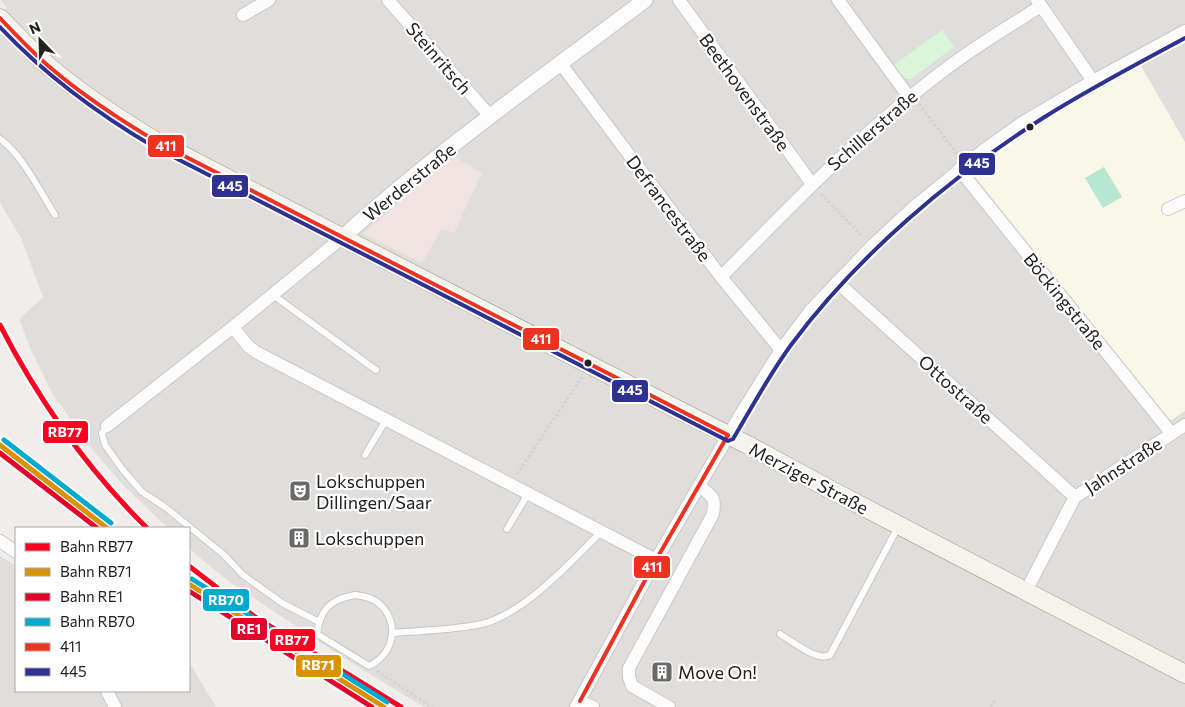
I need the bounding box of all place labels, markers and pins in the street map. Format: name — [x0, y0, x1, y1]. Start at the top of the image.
unlabelled marker — [1025, 122, 1035, 132]
unlabelled marker — [583, 358, 593, 368]
place label: Lokschuppen Dillingen/Saar — [316, 470, 432, 513]
theatre icon: Lokschuppen Dillingen/Saar — [288, 479, 312, 503]
building icon: Lokschuppen — [287, 526, 311, 550]
place label: Lokschuppen — [315, 527, 424, 549]
building icon: Move On! — [650, 660, 674, 684]
place label: Move On! — [678, 661, 757, 683]

